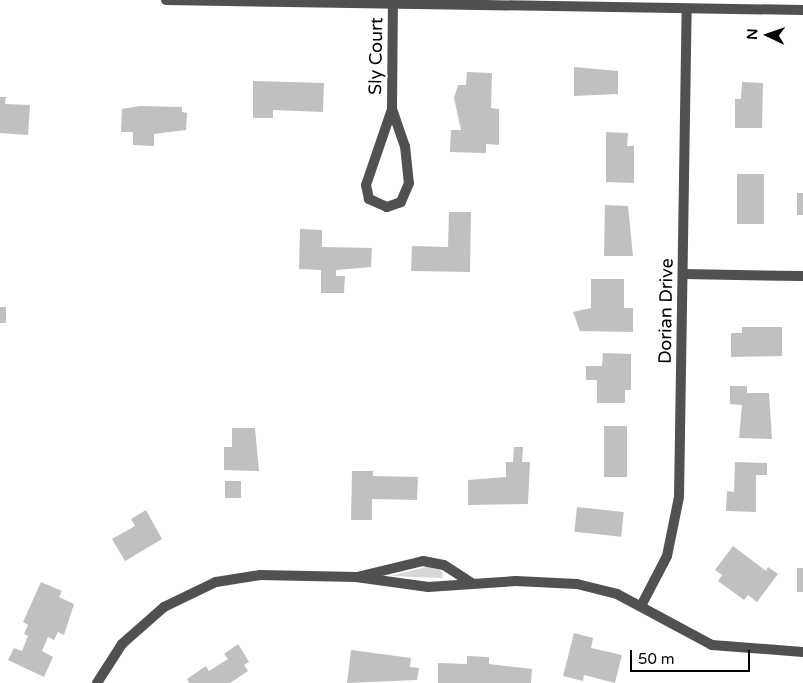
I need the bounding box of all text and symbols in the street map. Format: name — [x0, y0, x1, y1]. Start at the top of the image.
north arrow — [743, 10, 793, 60]
street label: Sly Court — [365, 17, 387, 95]
text: N — [744, 28, 761, 40]
street label: Dorian Drive — [654, 258, 678, 364]
scale bar — [633, 640, 753, 672]
text: 50 m — [638, 650, 675, 668]

